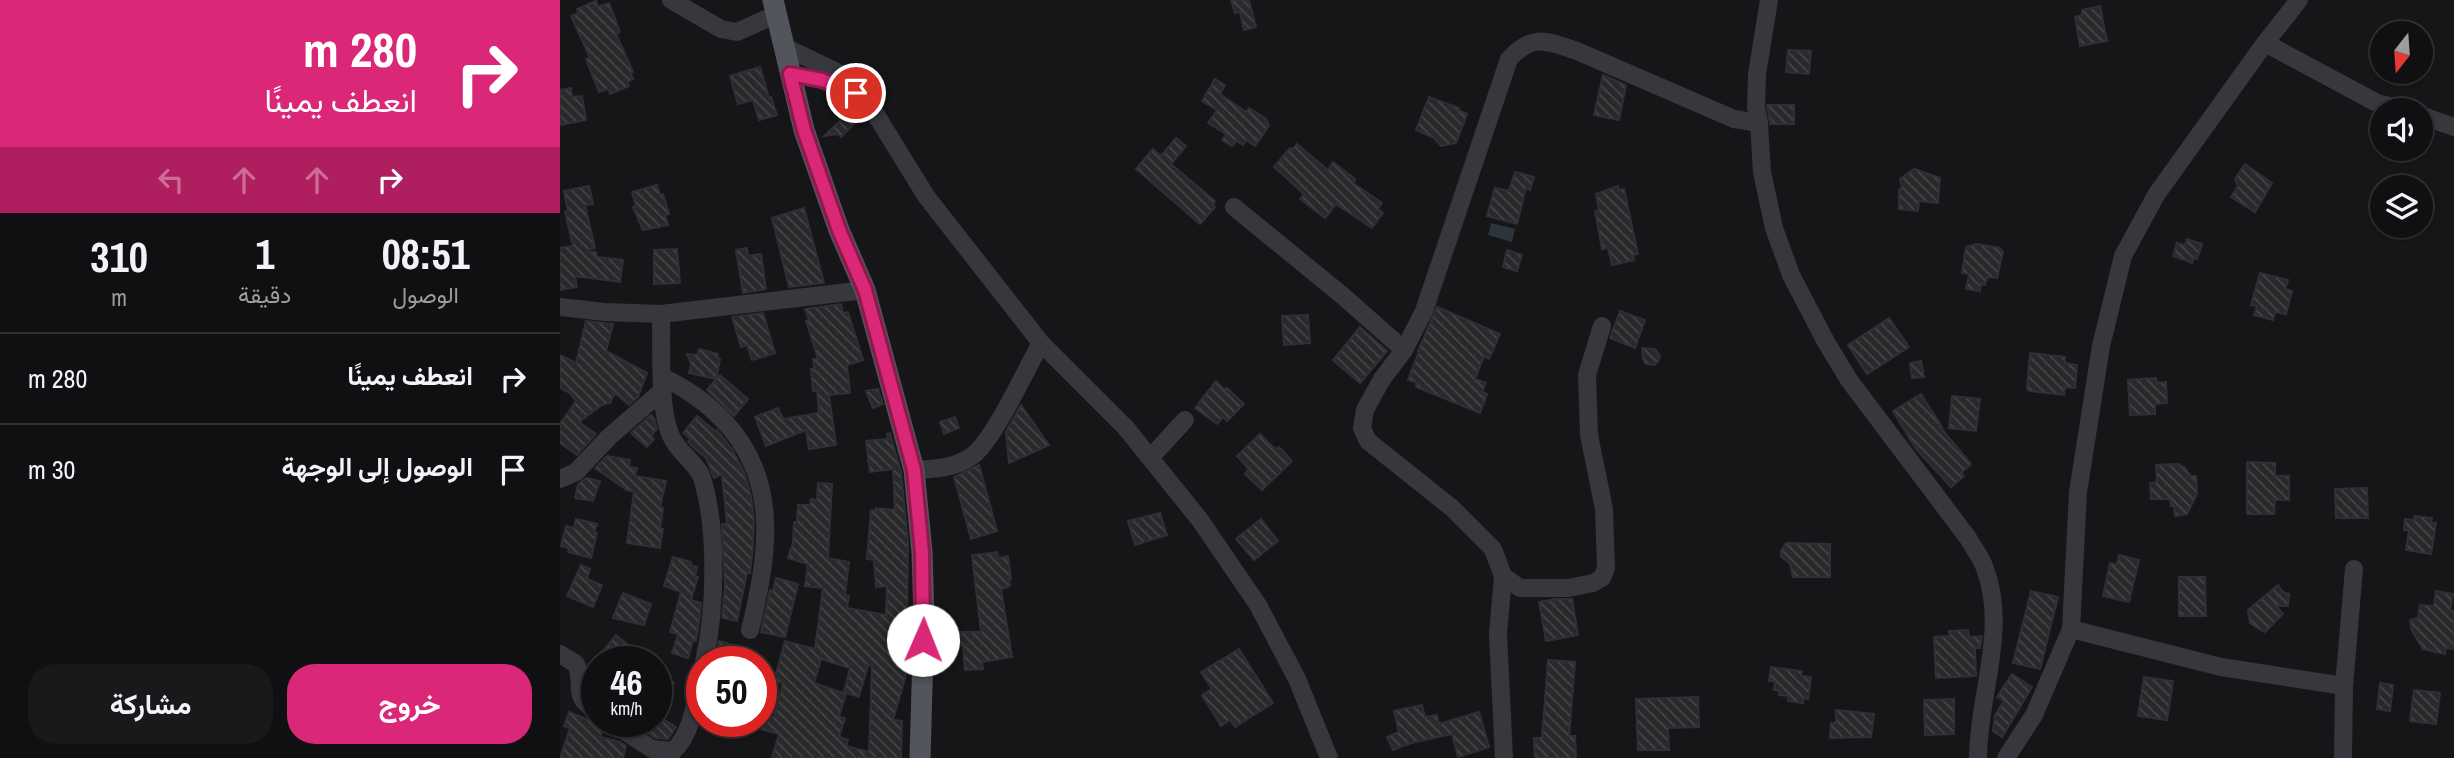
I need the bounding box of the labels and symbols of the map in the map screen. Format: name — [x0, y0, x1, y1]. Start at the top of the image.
north arrow — [2370, 21, 2432, 84]
pin — [826, 63, 886, 123]
position arrow — [886, 603, 960, 677]
speed limit sign: 50 — [686, 646, 777, 737]

